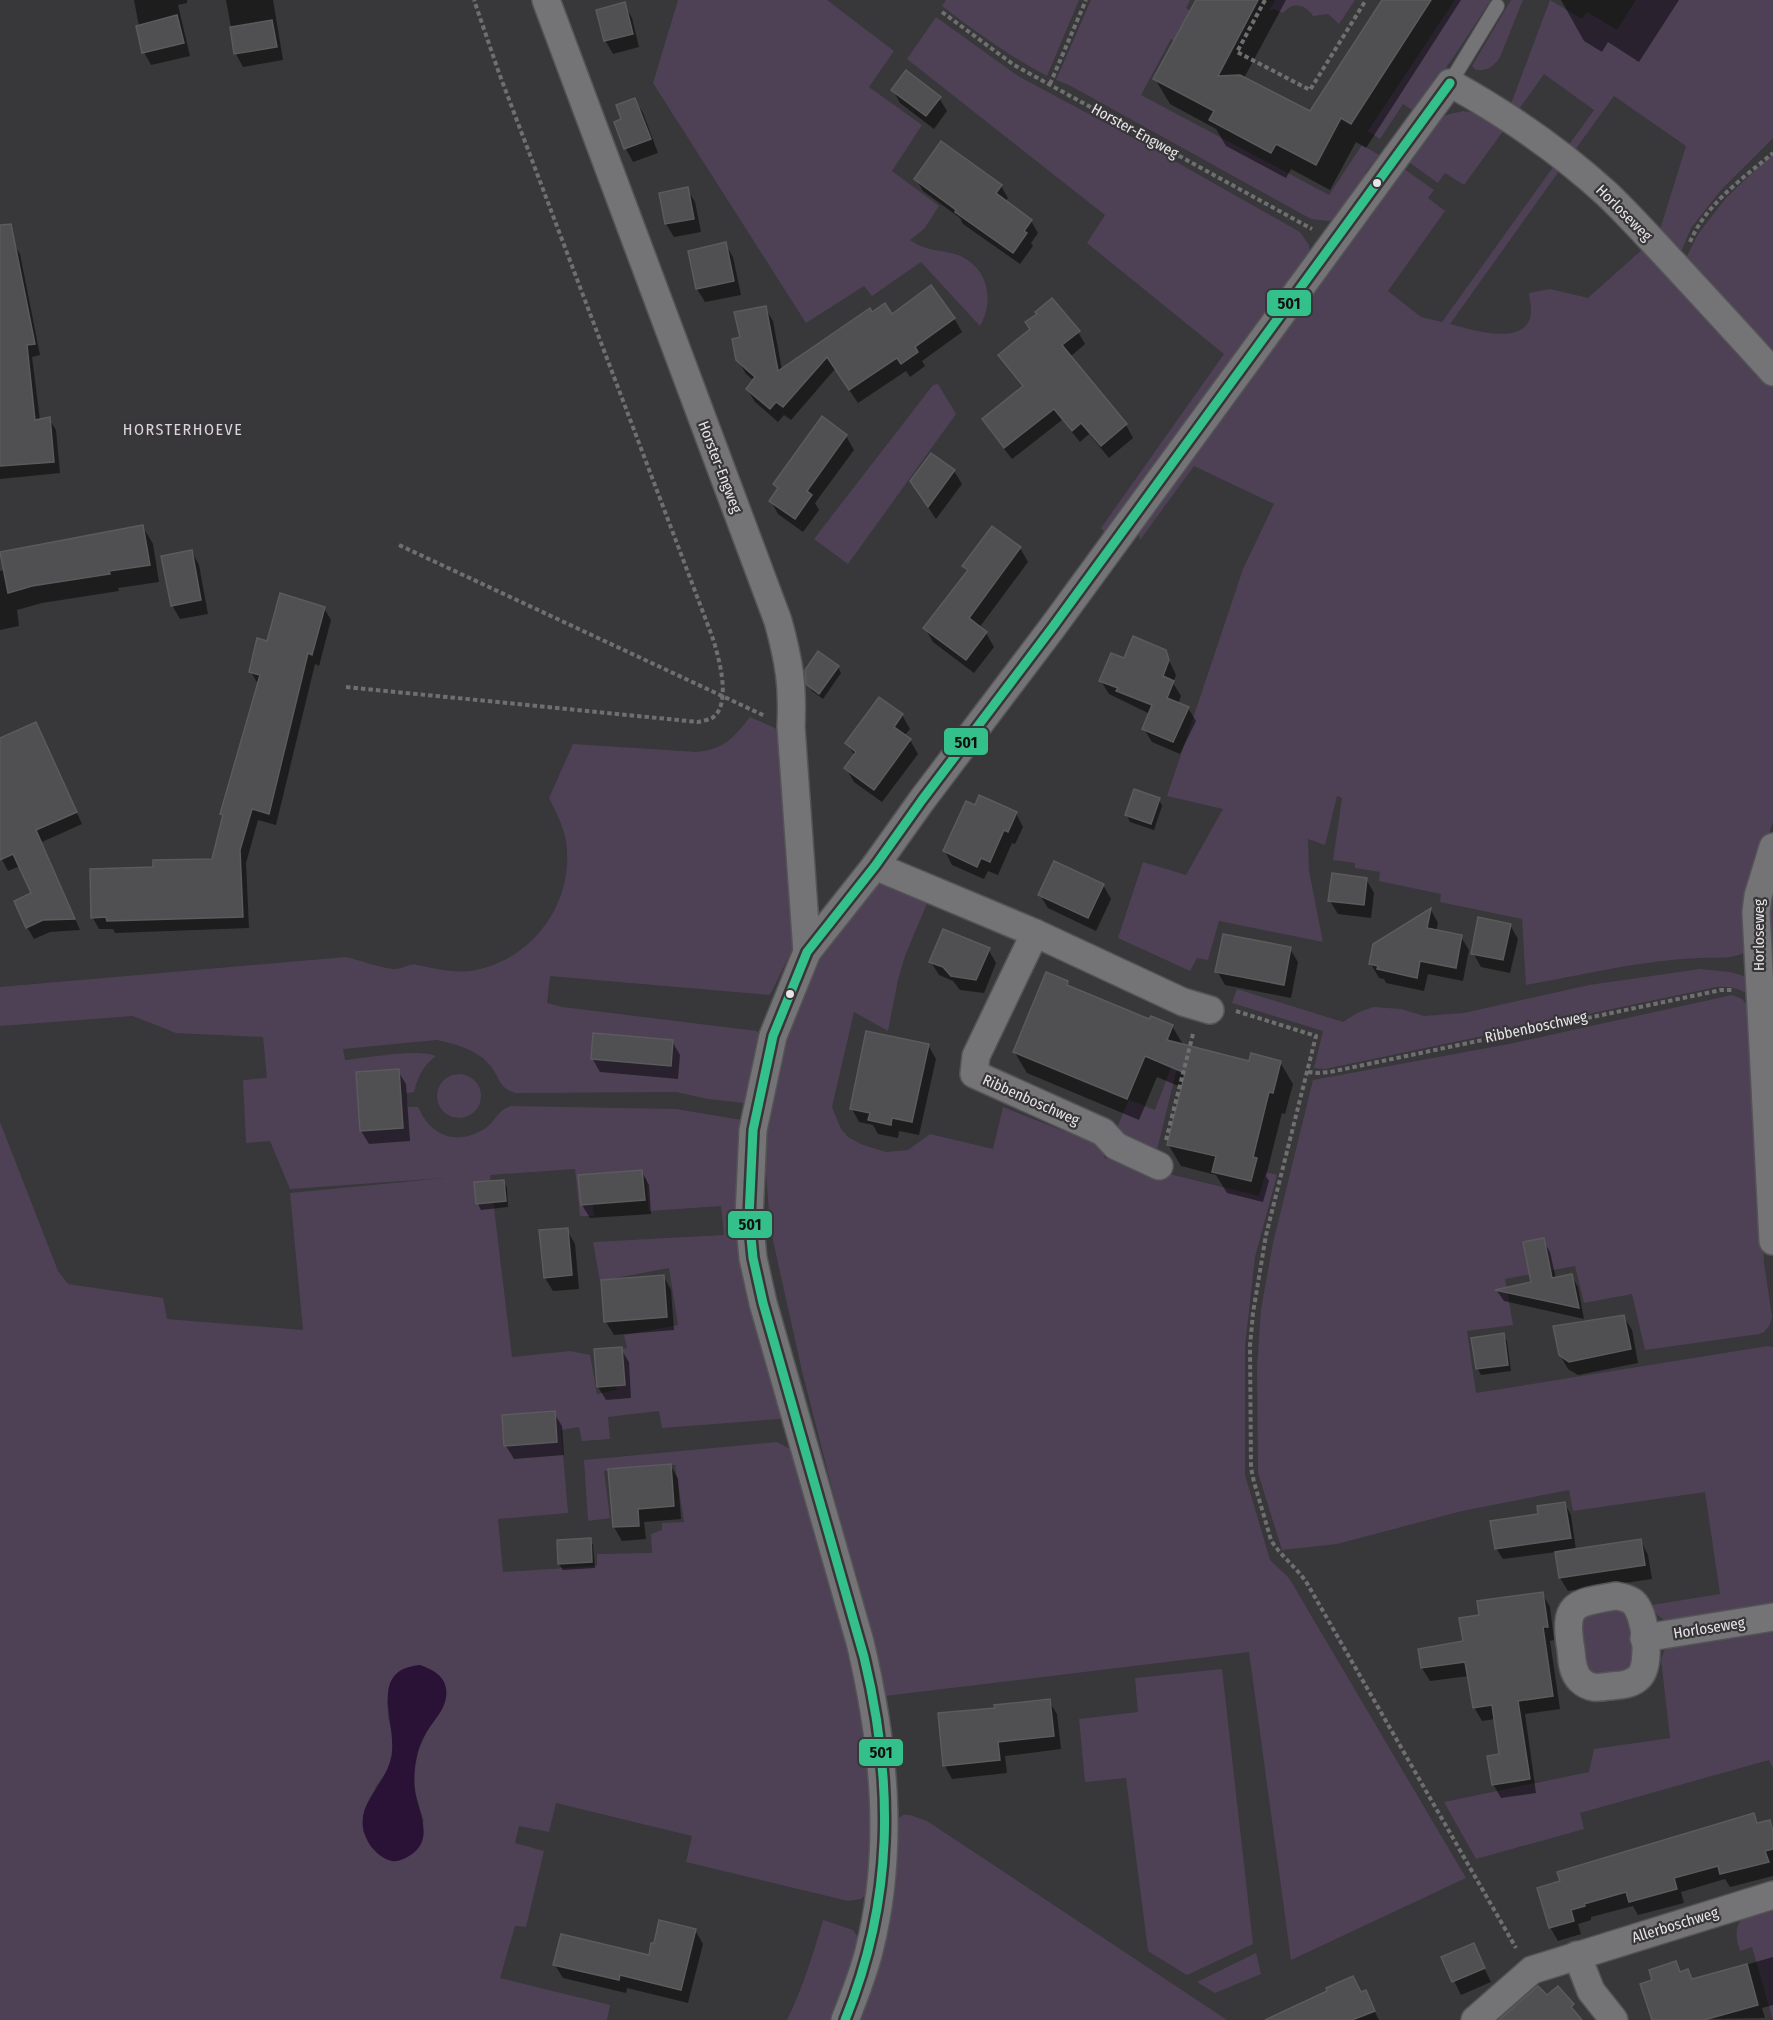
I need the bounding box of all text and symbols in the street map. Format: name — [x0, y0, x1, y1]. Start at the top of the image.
street label: Horster-Engweg — [1088, 100, 1182, 162]
unlabelled marker — [1371, 177, 1383, 189]
street label: Horloseweg — [1592, 181, 1656, 245]
line badge: 501 — [1266, 289, 1312, 317]
text: 501 — [1277, 294, 1301, 313]
street label: Horster-Engweg — [694, 419, 746, 515]
district label: HORSTERHOEVE — [123, 420, 243, 439]
line badge: 501 — [943, 727, 989, 756]
text: 501 — [954, 733, 978, 752]
street label: Horloseweg — [1750, 899, 1768, 971]
unlabelled marker — [784, 988, 796, 1000]
street label: Ribbenboschweg — [1483, 1007, 1589, 1047]
street label: Ribbenboschweg — [980, 1071, 1082, 1129]
line badge: 501 — [727, 1210, 773, 1239]
text: 501 — [738, 1215, 762, 1234]
street label: Horloseweg — [1672, 1613, 1746, 1643]
line badge: 501 — [858, 1738, 904, 1767]
text: 501 — [869, 1743, 893, 1762]
street label: Allerboschweg — [1630, 1903, 1720, 1947]

